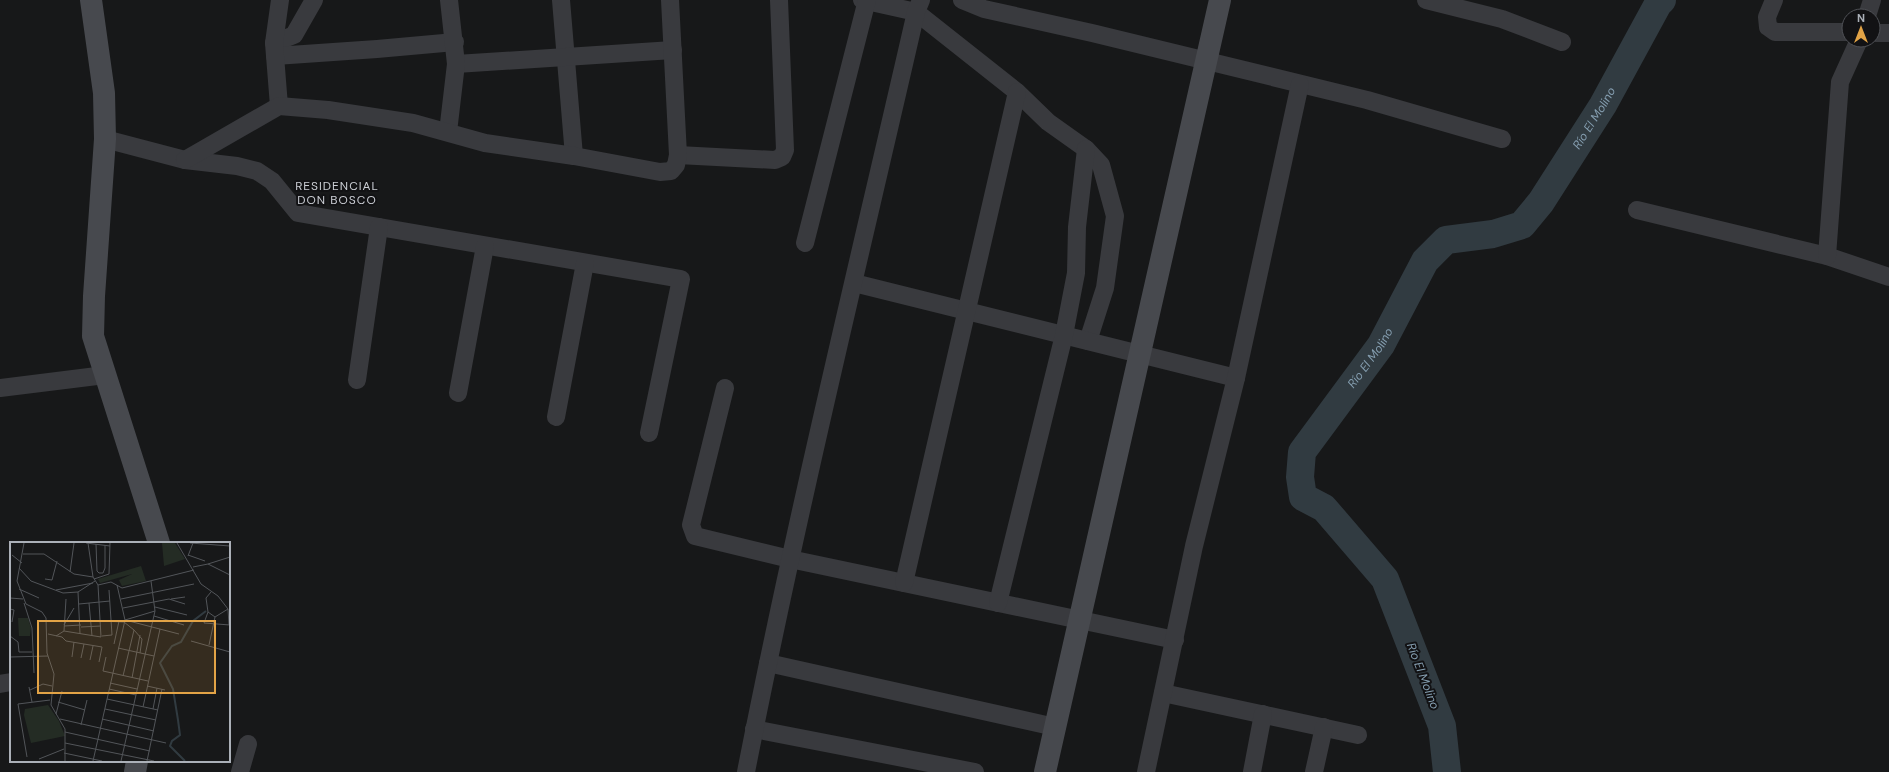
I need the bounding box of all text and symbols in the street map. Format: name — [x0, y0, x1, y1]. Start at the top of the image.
north arrow — [1841, 8, 1881, 48]
text: N — [1857, 11, 1865, 25]
water label: Río El Molino — [1569, 84, 1619, 152]
district label: RESIDENCIAL DON BOSCO — [295, 178, 379, 208]
water label: Río El Molino — [1344, 325, 1397, 391]
inset map — [10, 542, 230, 762]
water label: Río El Molino — [1403, 641, 1443, 711]

